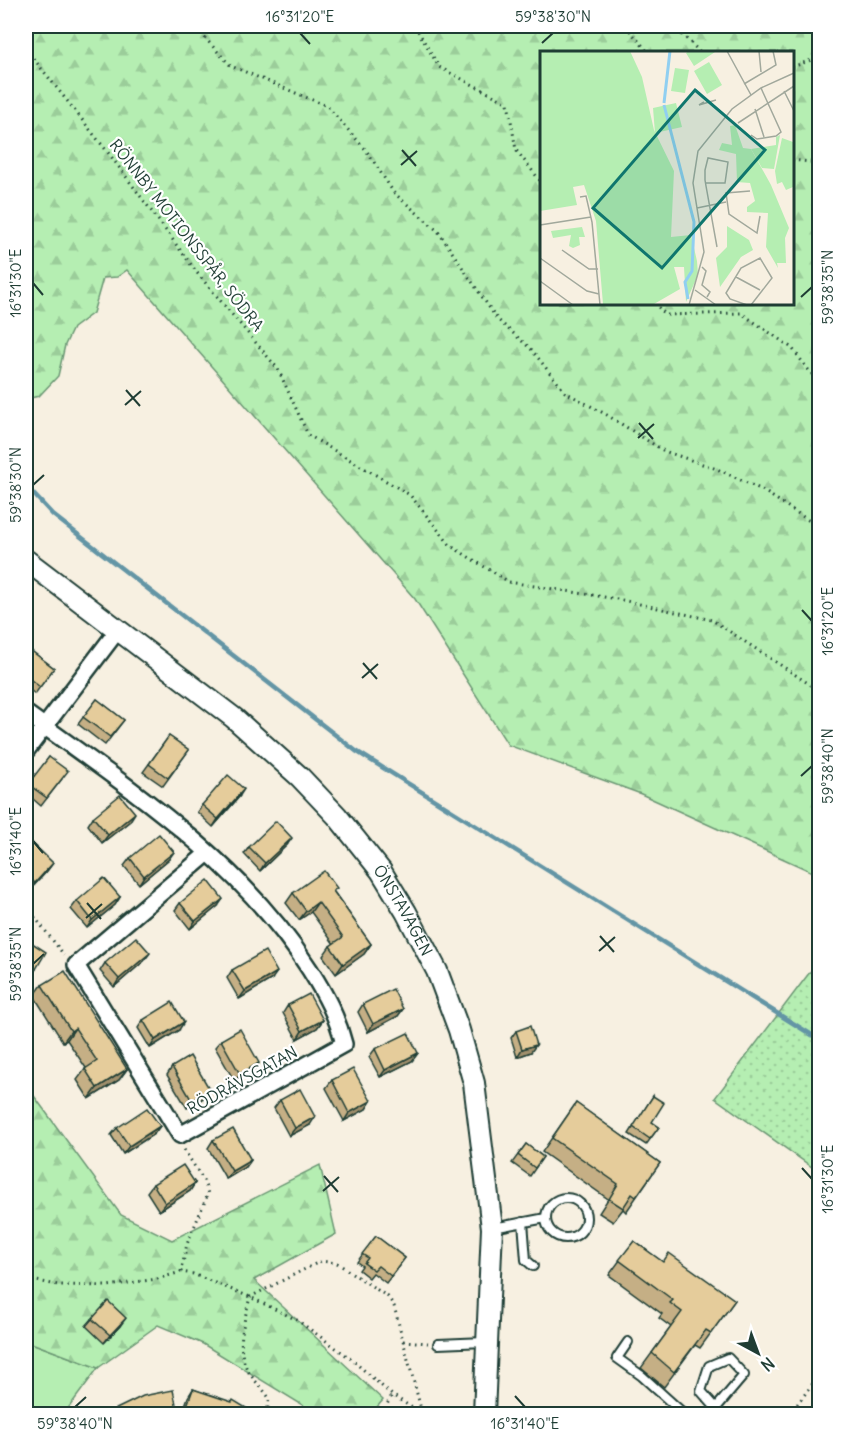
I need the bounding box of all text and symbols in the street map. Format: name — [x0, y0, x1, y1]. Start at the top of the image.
text: 16°31'20"E — [266, 7, 335, 26]
text: 59°38'30"N — [515, 7, 591, 26]
inset map — [540, 51, 794, 304]
street label: RÖNNBY MOTIONSSPÅR, SÖDRA — [106, 135, 268, 335]
text: 16°31'30"E — [6, 248, 25, 318]
text: 59°38'35"N — [818, 250, 837, 324]
text: 59°38'30"N — [6, 447, 25, 523]
text: 16°31'20"E — [818, 586, 837, 655]
text: 59°38'40"N — [818, 728, 837, 804]
text: 16°31'40"E — [6, 806, 25, 875]
street label: ÖNSTAVÄGEN — [369, 861, 437, 959]
text: 59°38'35"N — [6, 927, 25, 1001]
street label: RÖDRÄVSGATAN — [183, 1041, 301, 1119]
text: 16°31'30"E — [818, 1144, 837, 1214]
north arrow — [728, 1323, 788, 1383]
text: N — [757, 1353, 779, 1375]
text: 59°38'40"N — [37, 1414, 113, 1433]
text: 16°31'40"E — [491, 1414, 560, 1433]

